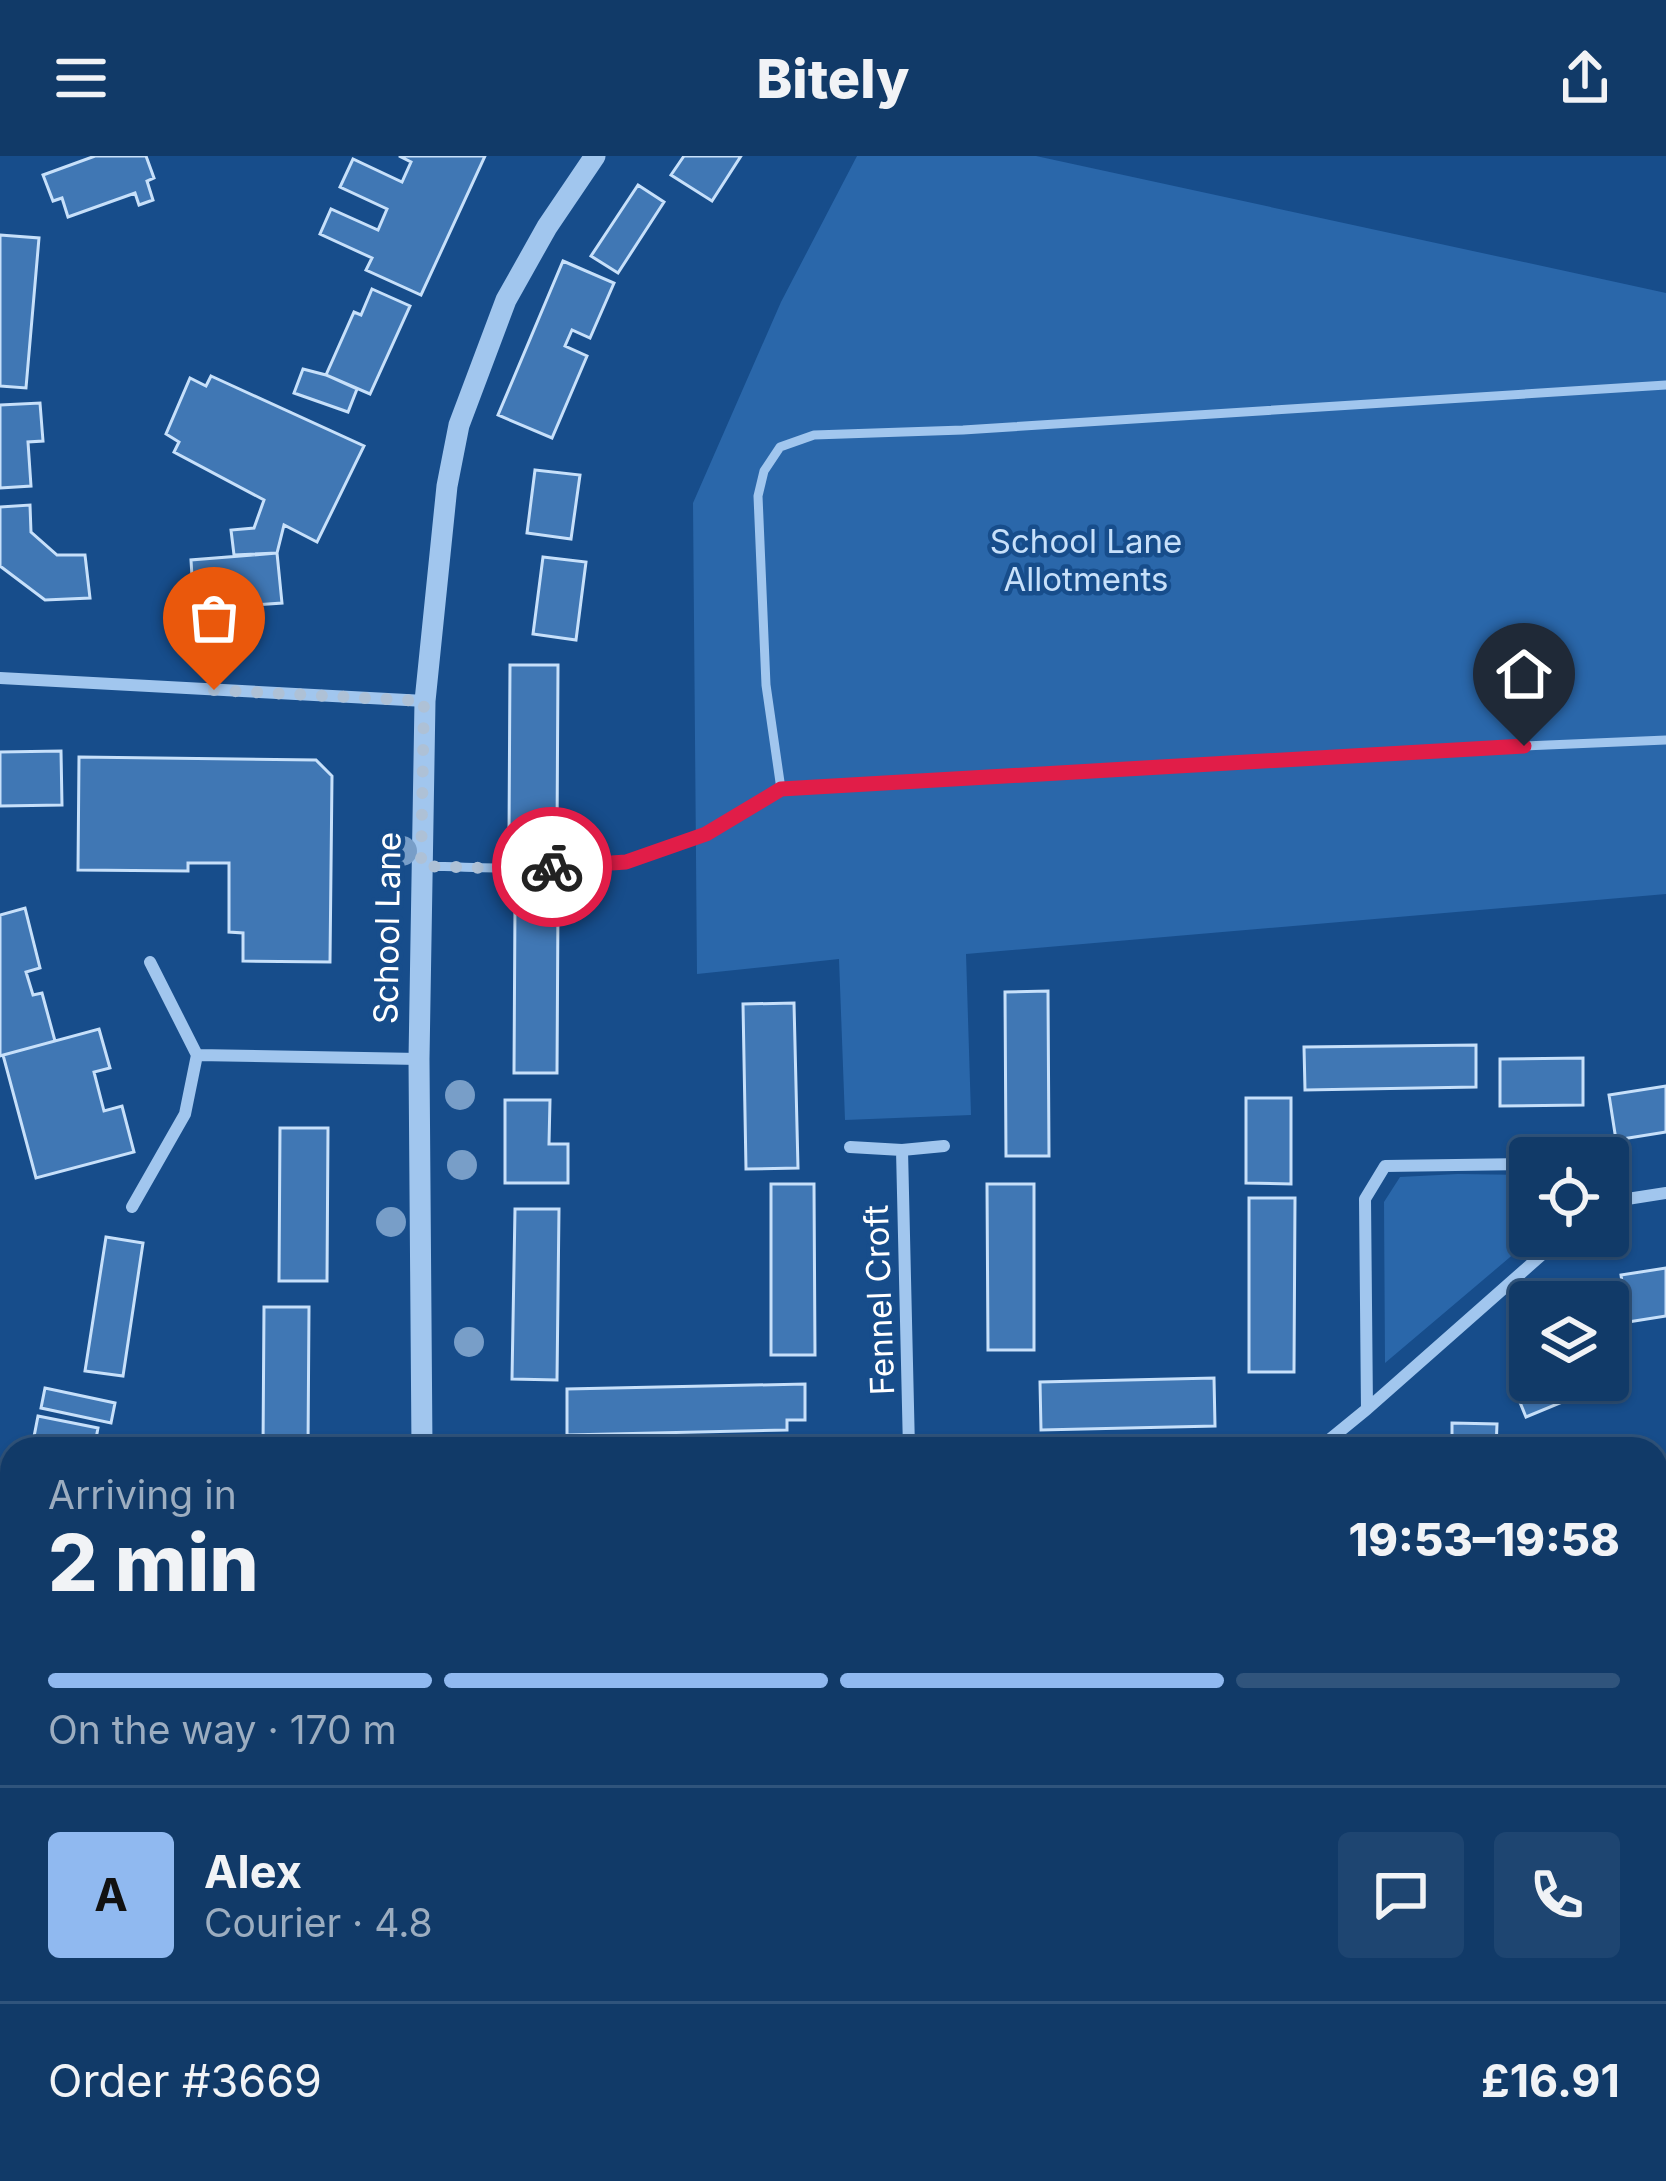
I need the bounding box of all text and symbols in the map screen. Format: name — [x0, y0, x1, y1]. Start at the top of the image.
icon: menu — [48, 45, 114, 111]
icon: share — [1552, 45, 1618, 111]
text: Bitely — [756, 46, 910, 111]
park label: School Lane Allotments — [990, 521, 1182, 599]
pin — [163, 567, 265, 690]
icon: bag — [181, 585, 247, 651]
pin — [1473, 623, 1575, 746]
icon: home — [1491, 641, 1557, 707]
courier — [492, 807, 612, 927]
street label: School Lane — [365, 832, 409, 1024]
icon: bike — [519, 834, 585, 900]
map controls — [1509, 1137, 1629, 1401]
button: locate — [1509, 1137, 1629, 1257]
street label: Fennel Croft — [856, 1204, 902, 1396]
button: layers — [1509, 1281, 1629, 1401]
text: Arriving in — [48, 1471, 237, 1518]
text: 19:53–19:58 — [1348, 1512, 1620, 1567]
text: 2 min — [48, 1515, 259, 1610]
text: On the way · 170 m — [48, 1706, 397, 1753]
button: chat — [1338, 1832, 1464, 1958]
button: phone — [1494, 1832, 1620, 1958]
text: Alex — [204, 1844, 302, 1899]
text: A — [94, 1867, 128, 1922]
text: Courier · 4.8 — [204, 1899, 433, 1946]
text: Order #3669 — [48, 2053, 322, 2108]
text: £16.91 — [1481, 2053, 1620, 2108]

